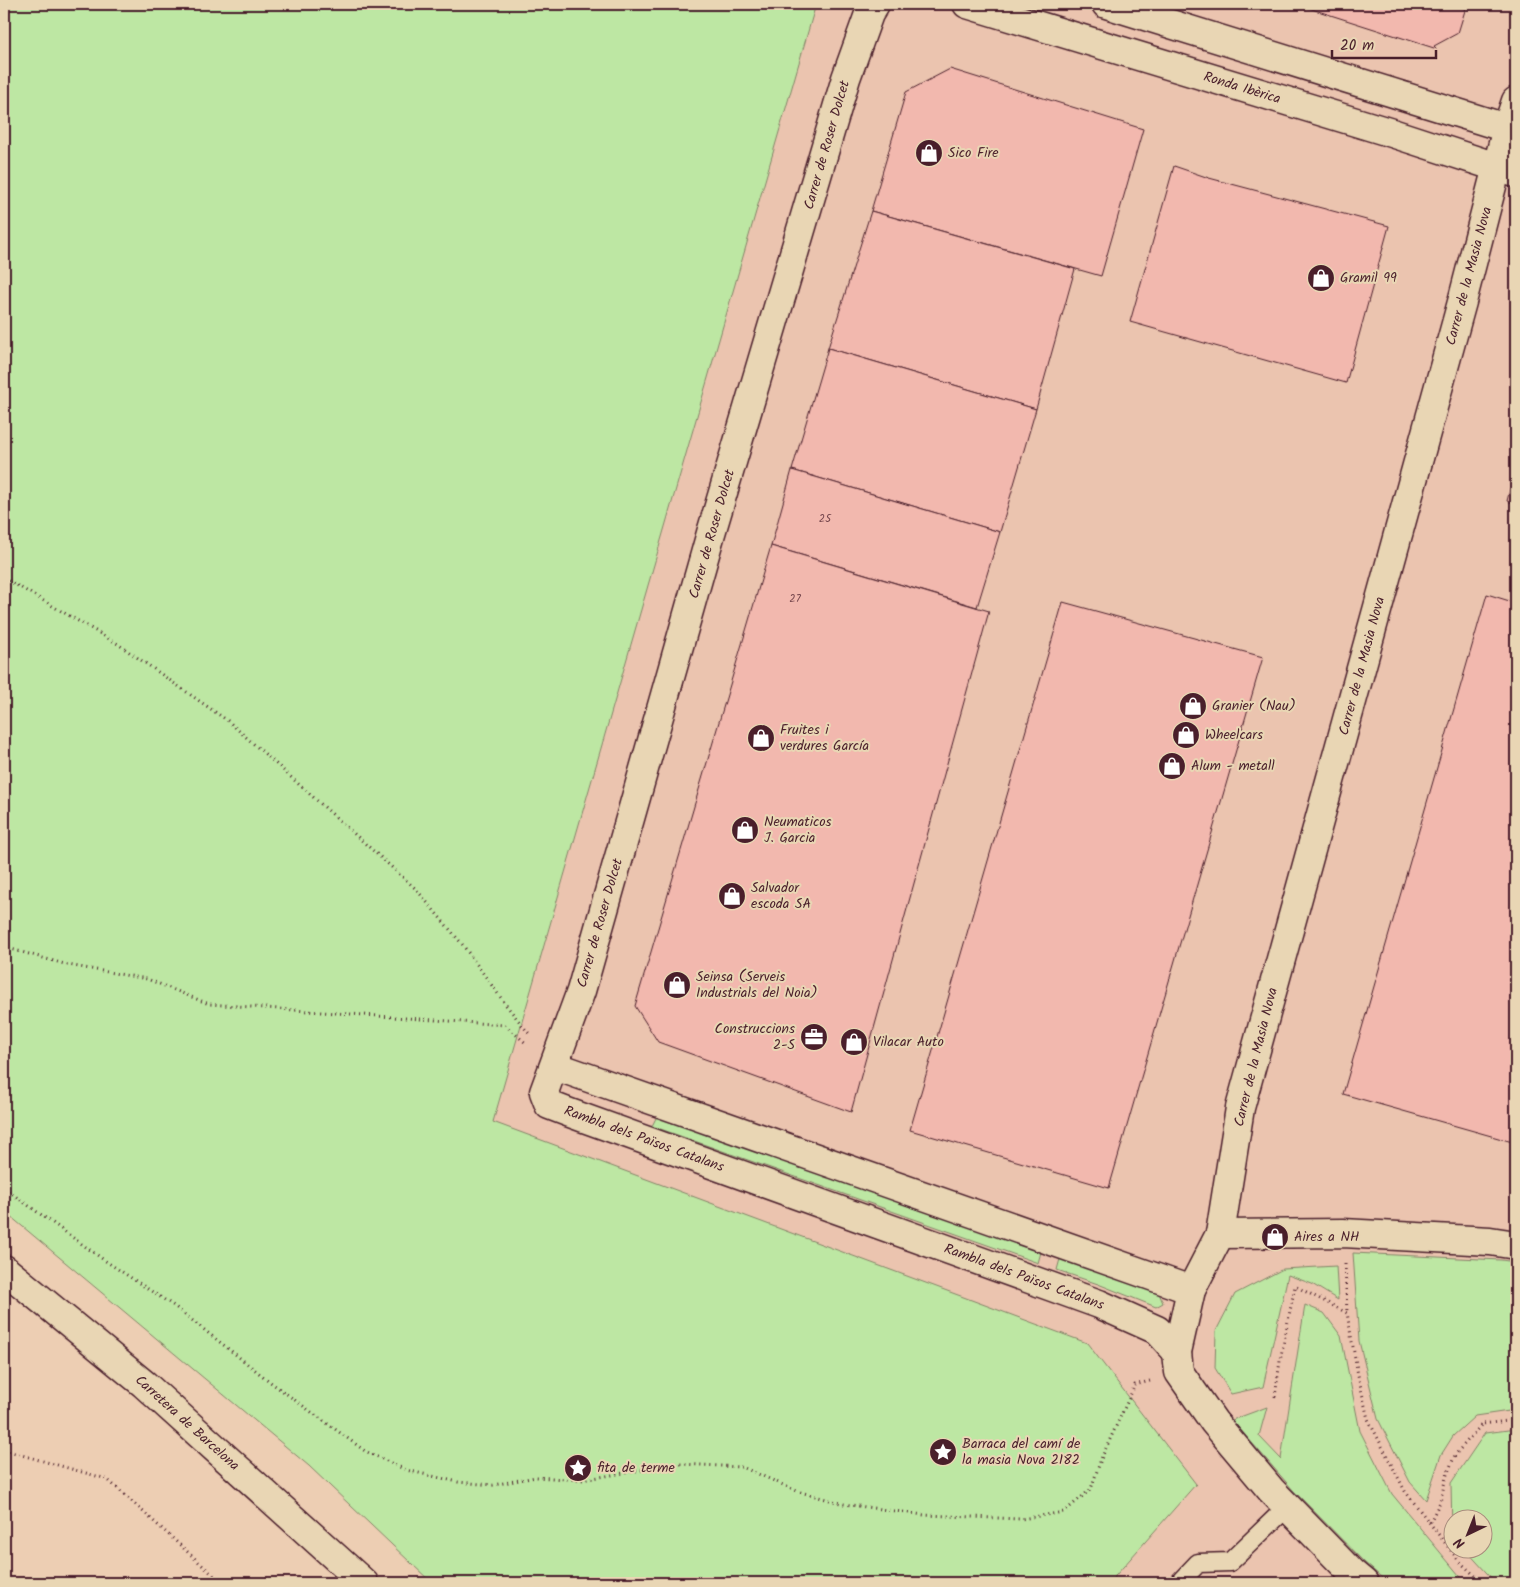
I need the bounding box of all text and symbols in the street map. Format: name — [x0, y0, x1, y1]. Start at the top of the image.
scale bar — [1332, 28, 1436, 60]
text: 20 m — [1340, 34, 1374, 58]
street label: Ronda Ibèrica — [1201, 66, 1283, 110]
street label: Carrer de Roser Dolcet — [798, 77, 856, 212]
shop icon: Sico Fire — [914, 138, 944, 168]
place label: Sico Fire — [948, 142, 999, 164]
street label: Carrer de la Masia Nova — [1440, 204, 1498, 348]
shop icon: Gramil 99 — [1306, 263, 1336, 293]
place label: Gramil 99 — [1340, 267, 1397, 289]
street label: Carrer de Roser Dolcet — [683, 466, 741, 601]
house number: 25 — [819, 510, 832, 528]
house number: 27 — [789, 590, 802, 608]
street label: Carrer de la Masia Nova — [1333, 594, 1391, 738]
shop icon: Granier (Nau) — [1178, 691, 1208, 721]
place label: Granier (Nau) — [1212, 695, 1296, 717]
place label: Fruites i verdures García — [780, 719, 869, 757]
shop icon: Wheelcars — [1171, 720, 1201, 750]
shop icon: Fruites i verdures García — [746, 723, 776, 753]
place label: Wheelcars — [1205, 724, 1263, 746]
shop icon: Alum - metall — [1157, 751, 1187, 781]
place label: Alum - metall — [1191, 755, 1275, 777]
place label: Neumaticos J. Garcia — [764, 811, 832, 849]
shop icon: Neumaticos J. Garcia — [730, 815, 760, 845]
street label: Carrer de Roser Dolcet — [571, 855, 629, 990]
place label: Salvador escoda SA — [751, 877, 811, 915]
shop icon: Salvador escoda SA — [717, 881, 747, 911]
place label: Seinsa (Serveis Industrials del Noia) — [696, 966, 818, 1004]
shop icon: Seinsa (Serveis Industrials del Noia) — [662, 970, 692, 1000]
street label: Carrer de la Masia Nova — [1228, 985, 1284, 1129]
place label: Construccions 2-S — [715, 1018, 796, 1056]
office icon: Construccions 2-S — [799, 1022, 829, 1052]
shop icon: Vilacar Auto — [839, 1027, 869, 1057]
place label: Vilacar Auto — [873, 1031, 944, 1053]
street label: Rambla dels Països Catalans — [561, 1100, 727, 1178]
shop icon: Aires a NH — [1260, 1222, 1290, 1252]
place label: Aires a NH — [1294, 1226, 1359, 1248]
street label: Rambla dels Països Catalans — [941, 1238, 1107, 1316]
street label: Carretera de Barcelona — [130, 1370, 244, 1476]
place label: Barraca del camí de la masia Nova 2182 — [962, 1433, 1081, 1471]
place icon: Barraca del camí de la masia Nova 2182 — [928, 1437, 958, 1467]
place icon: fita de terme — [563, 1453, 593, 1483]
place label: fita de terme — [597, 1457, 675, 1479]
north arrow — [1442, 1510, 1492, 1560]
text: N — [1449, 1532, 1471, 1554]

